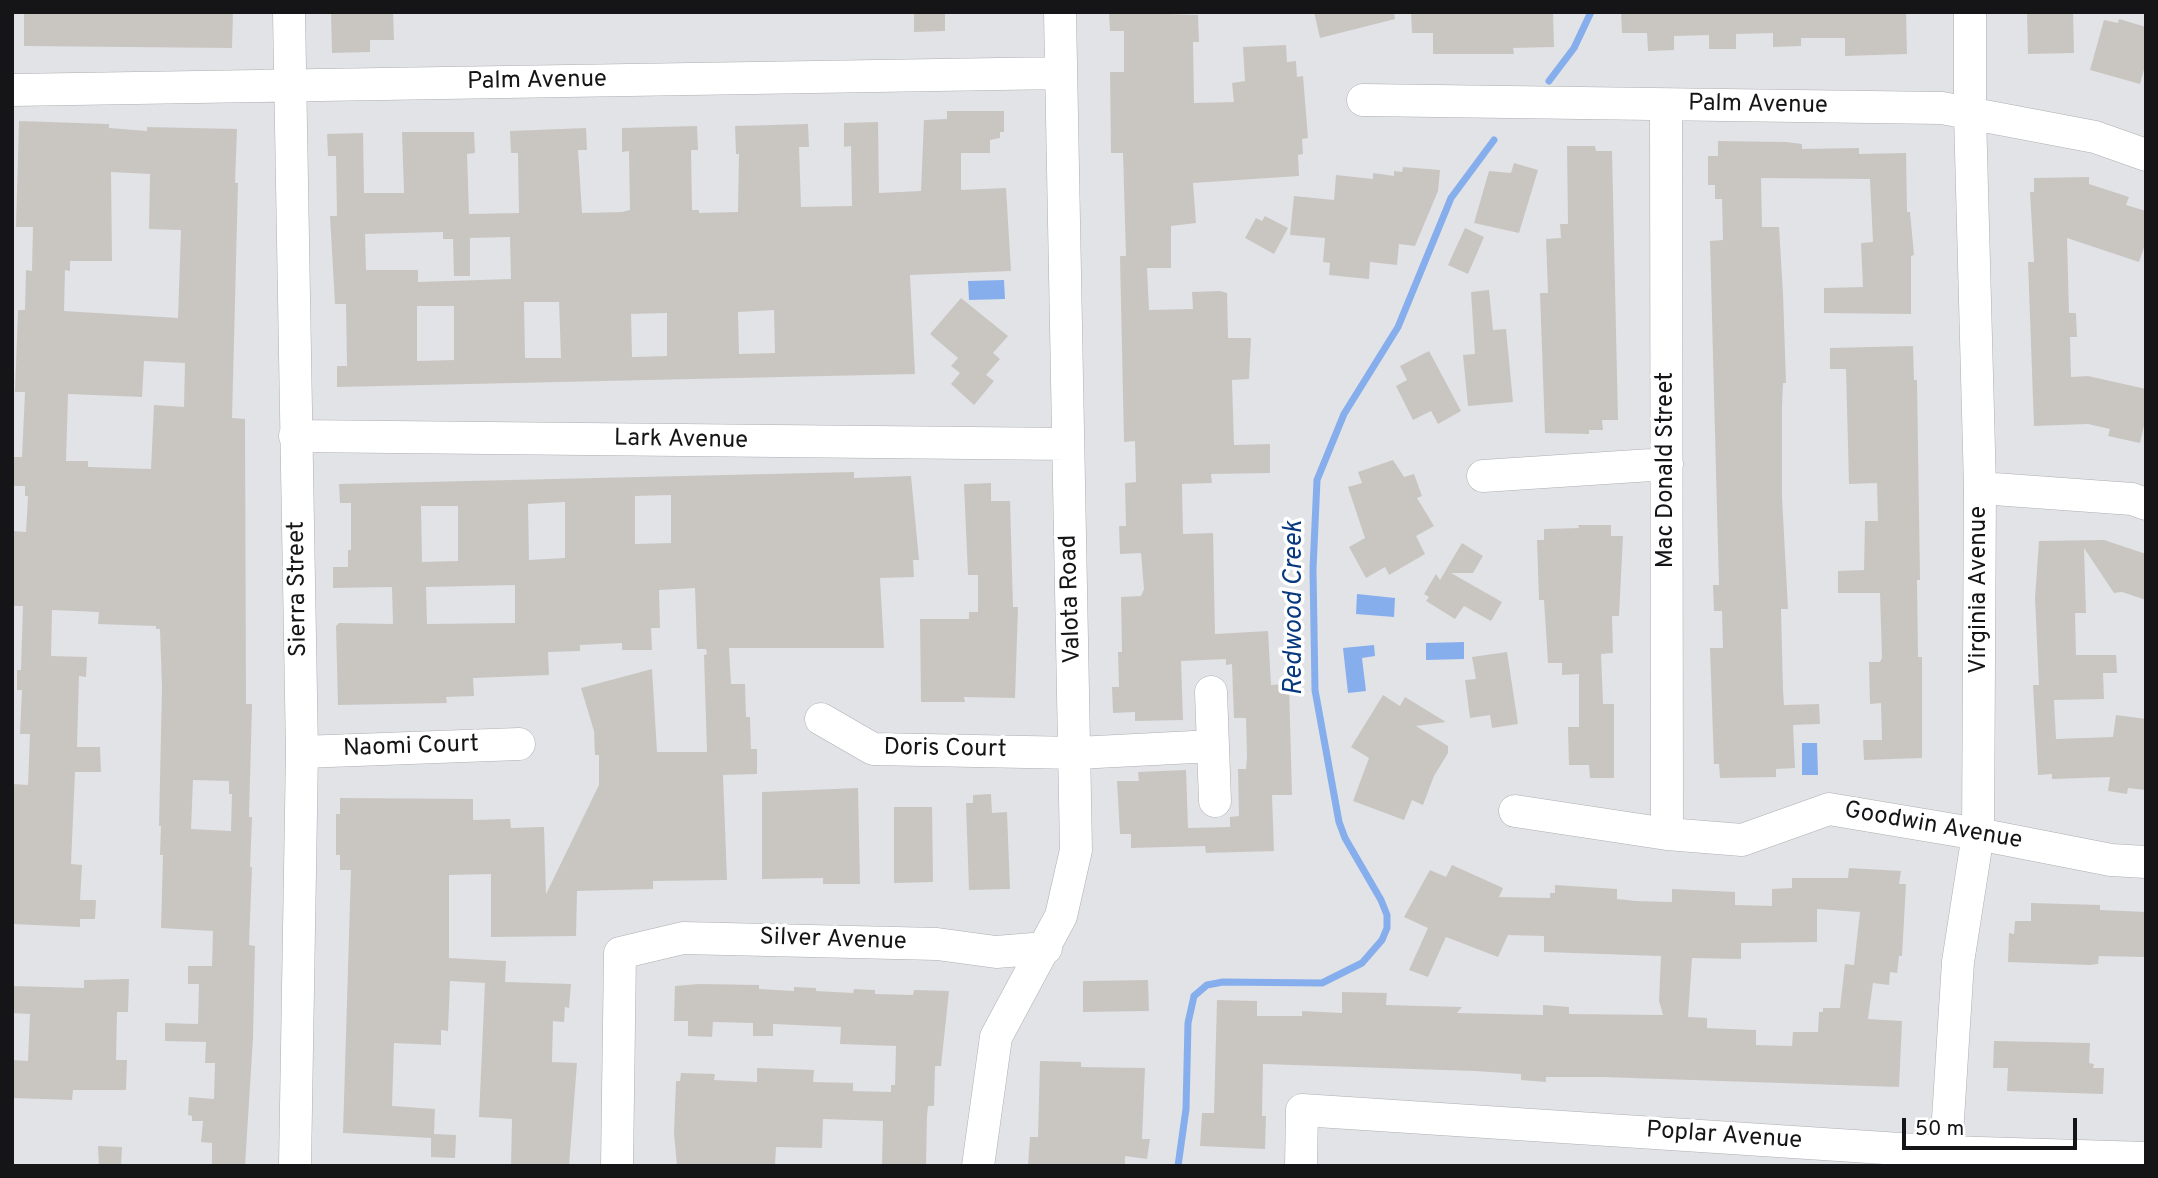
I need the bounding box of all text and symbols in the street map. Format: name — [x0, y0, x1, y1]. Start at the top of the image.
street label: Palm Avenue — [467, 66, 607, 98]
street label: Palm Avenue — [1688, 90, 1828, 122]
street label: Mac Donald Street — [1653, 372, 1681, 568]
street label: Lark Avenue — [614, 425, 748, 457]
street label: Virginia Avenue — [1966, 506, 1994, 674]
street label: Sierra Street — [283, 521, 315, 657]
water label: Redwood Creek — [1280, 521, 1312, 695]
street label: Valota Road — [1055, 534, 1089, 664]
street label: Naomi Court — [342, 731, 480, 765]
street label: Doris Court — [883, 735, 1007, 765]
street label: Goodwin Avenue — [1842, 797, 2024, 857]
street label: Silver Avenue — [759, 924, 907, 958]
scale bar — [1906, 1104, 2081, 1148]
text: 50 m — [1915, 1116, 1964, 1143]
street label: Poplar Avenue — [1645, 1117, 1803, 1157]

